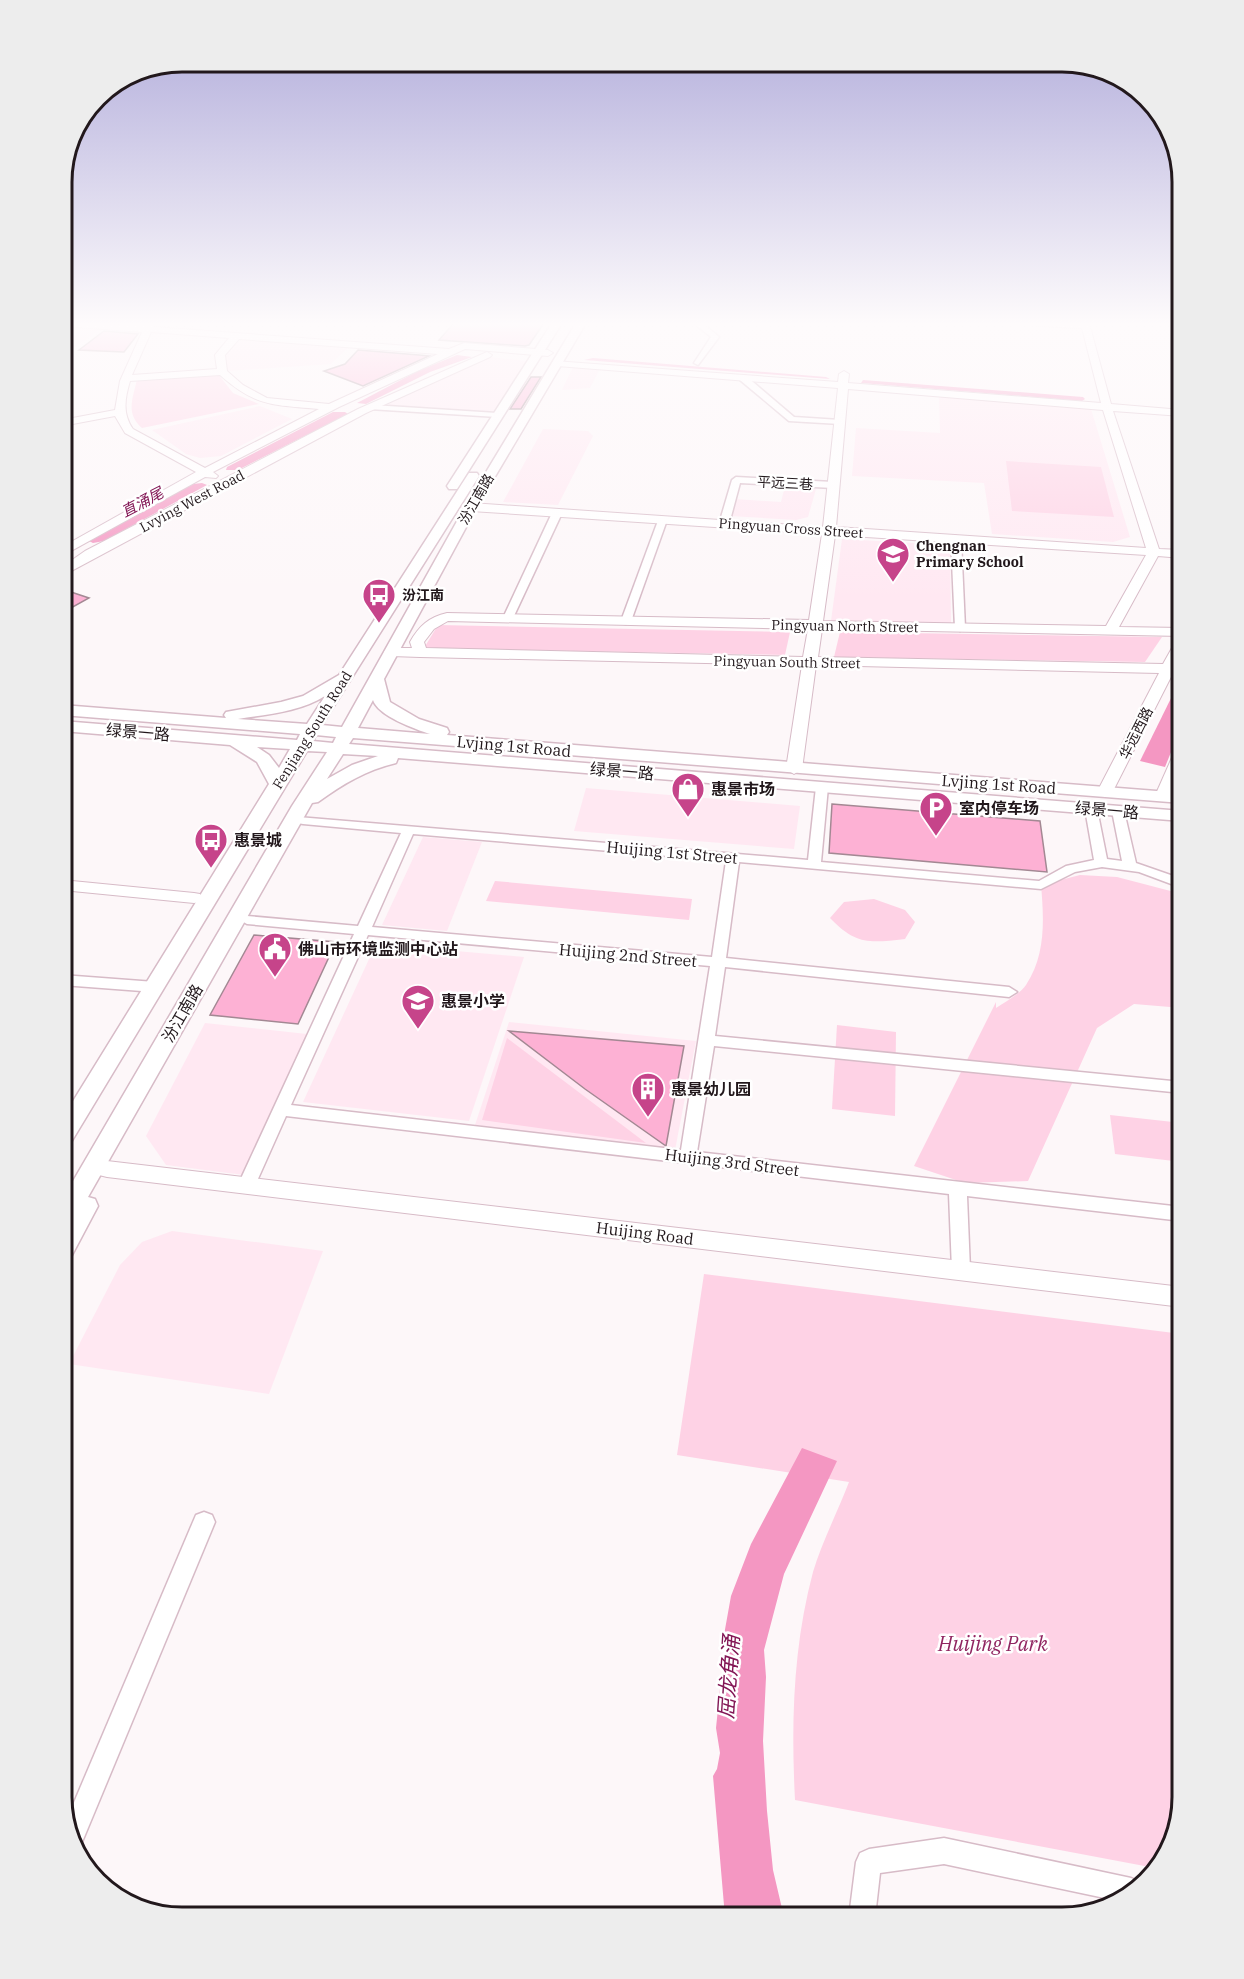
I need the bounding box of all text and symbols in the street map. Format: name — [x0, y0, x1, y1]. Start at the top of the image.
street label: Lvying West Road — [137, 466, 248, 536]
street label: 汾江南路 — [454, 470, 498, 528]
street label: 平远三巷 — [757, 473, 813, 493]
water label: 直涌尾 — [118, 482, 168, 521]
street label: Pingyuan Cross Street — [718, 514, 864, 542]
school or university icon: Chengnan Primary School — [875, 536, 911, 583]
place label: Chengnan Primary School — [916, 537, 1024, 571]
bus stop icon: 汾江南 — [361, 577, 397, 624]
place label: 汾江南 — [402, 586, 444, 604]
street label: Pingyuan North Street — [771, 616, 919, 636]
street label: Pingyuan South Street — [713, 652, 861, 672]
street label: Fenjiang South Road — [268, 667, 356, 792]
street label: 华远西路 — [1115, 704, 1157, 762]
street label: 绿景一路 — [105, 719, 171, 745]
street label: Lvjing 1st Road — [456, 731, 572, 761]
street label: 绿景一路 — [589, 758, 655, 784]
street label: Lvjing 1st Road — [941, 770, 1057, 798]
shop icon: 惠景市场 — [670, 771, 706, 818]
place label: 惠景市场 — [711, 779, 775, 799]
parking icon: 室内停车场 — [918, 790, 954, 837]
street label: 绿景一路 — [1074, 797, 1140, 823]
place label: 室内停车场 — [959, 798, 1039, 818]
bus stop icon: 惠景城 — [193, 822, 229, 869]
place label: 惠景城 — [234, 830, 282, 850]
street label: Huijing 1st Street — [606, 836, 739, 868]
public building icon: 佛山市环境监测中心站 — [257, 931, 293, 978]
place label: 佛山市环境监测中心站 — [298, 939, 458, 959]
street label: Huijing 2nd Street — [558, 939, 698, 971]
street label: 汾江南路 — [157, 980, 207, 1046]
school or university icon: 惠景小学 — [400, 983, 436, 1030]
place label: 惠景小学 — [441, 991, 505, 1011]
building icon: 惠景幼儿园 — [630, 1071, 666, 1118]
place label: 惠景幼儿园 — [671, 1079, 751, 1099]
street label: Huijing 3rd Street — [664, 1144, 801, 1180]
street label: Huijing Road — [595, 1217, 695, 1249]
park label: Huijing Park — [937, 1630, 1048, 1657]
water label: 屈龙角涌 — [711, 1632, 745, 1720]

